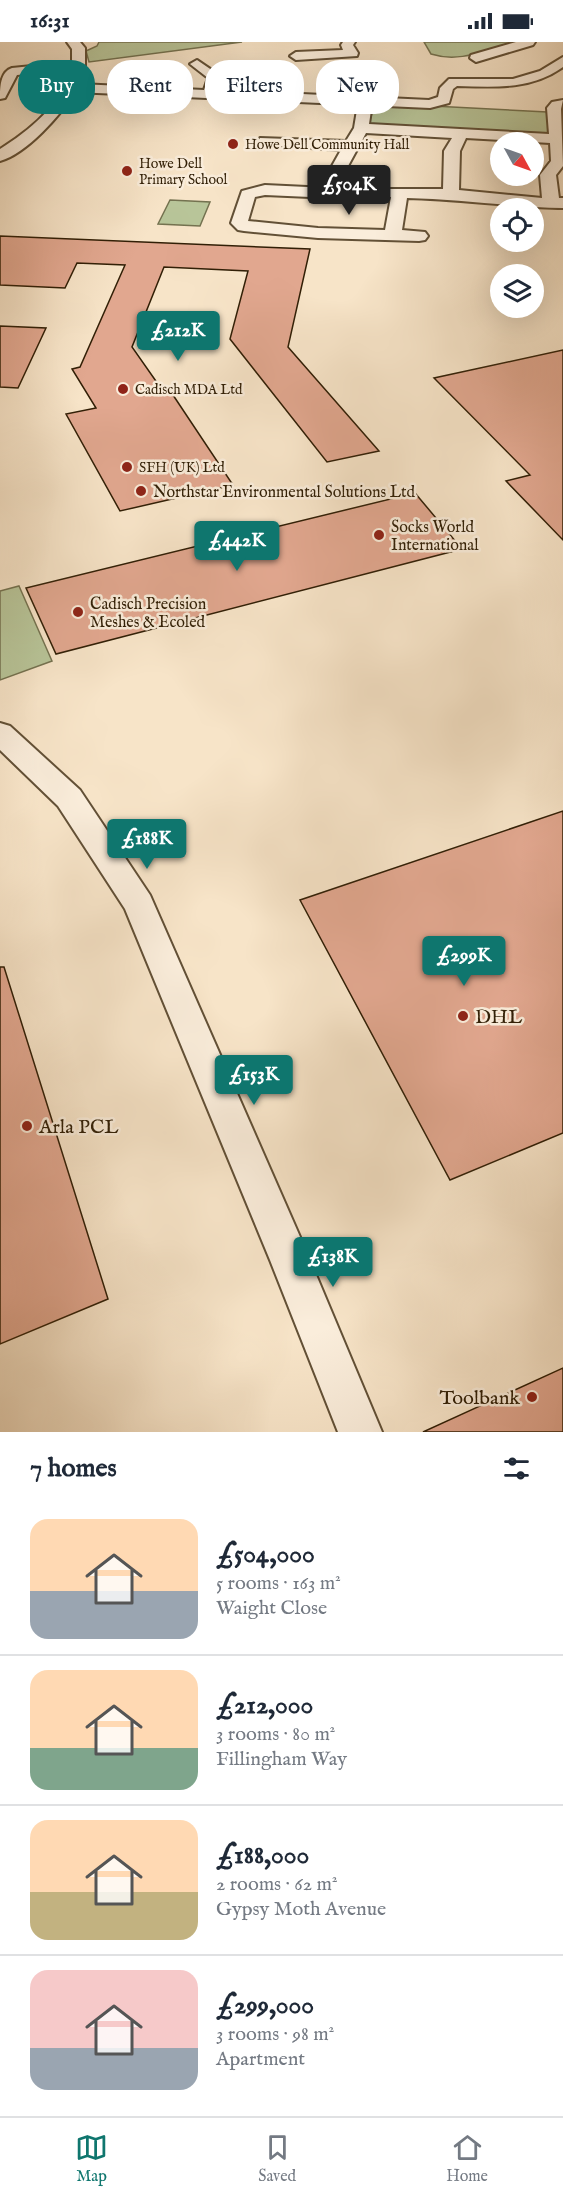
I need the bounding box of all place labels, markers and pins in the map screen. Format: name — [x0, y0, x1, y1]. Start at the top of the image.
place label: Howe Dell Community Hall — [245, 136, 409, 154]
marker: Howe Dell Community Hall — [226, 137, 240, 151]
place label: Howe Dell Primary School — [139, 155, 228, 189]
marker: Howe Dell Primary School — [120, 164, 134, 178]
pin: £504K — [307, 165, 391, 216]
pin: £212K — [136, 311, 220, 362]
place label: Cadisch MDA Ltd — [135, 381, 243, 399]
marker: Cadisch MDA Ltd — [116, 382, 130, 396]
place label: SFH (UK) Ltd — [139, 459, 225, 477]
marker: SFH (UK) Ltd — [120, 460, 134, 474]
place label: Northstar Environmental Solutions Ltd — [153, 483, 416, 503]
marker: Northstar Environmental Solutions Ltd — [134, 484, 148, 498]
place label: Socks World International — [391, 518, 479, 556]
pin: £442K — [195, 521, 279, 572]
marker: Socks World International — [372, 528, 386, 542]
place label: Cadisch Precision Meshes & Ecoled — [90, 595, 207, 633]
marker: Cadisch Precision Meshes & Ecoled — [71, 605, 85, 619]
pin: £188K — [105, 819, 189, 870]
pin: £299K — [422, 936, 506, 987]
place label: DHL — [475, 1005, 523, 1030]
marker: DHL — [456, 1009, 470, 1023]
pin: £153K — [212, 1055, 296, 1106]
place label: Arla PCL — [38, 1115, 119, 1140]
marker: Arla PCL — [20, 1119, 34, 1133]
pin: £138K — [291, 1237, 375, 1288]
place label: Toolbank — [440, 1386, 520, 1411]
marker: Toolbank — [525, 1390, 539, 1404]

